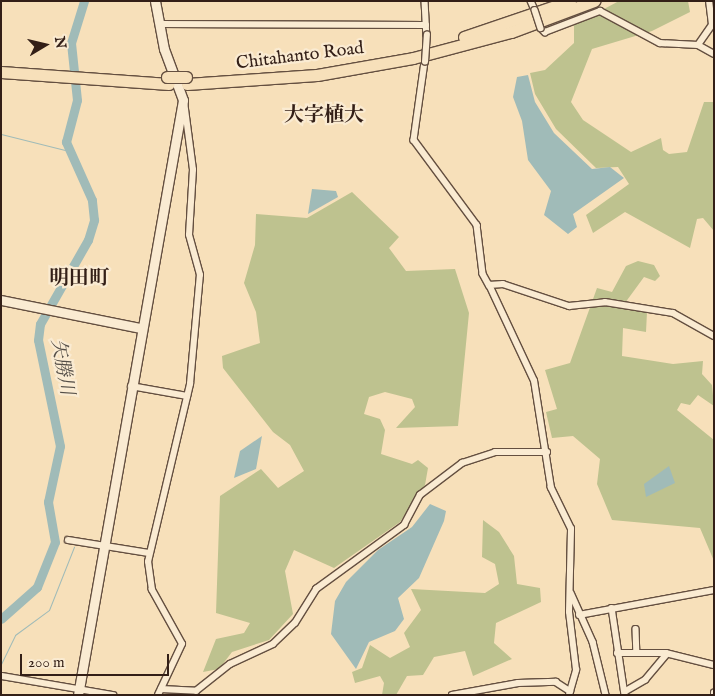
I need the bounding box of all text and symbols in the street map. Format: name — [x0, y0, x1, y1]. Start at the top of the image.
north arrow — [20, 20, 70, 70]
text: N — [50, 35, 70, 50]
street label: Chitahanto Road — [235, 38, 365, 76]
district label: 大字植大 — [284, 103, 364, 127]
district label: 明田町 — [49, 266, 109, 290]
water label: 矢勝川 — [45, 337, 77, 397]
scale bar — [22, 644, 171, 676]
text: 200 m — [28, 653, 65, 672]

